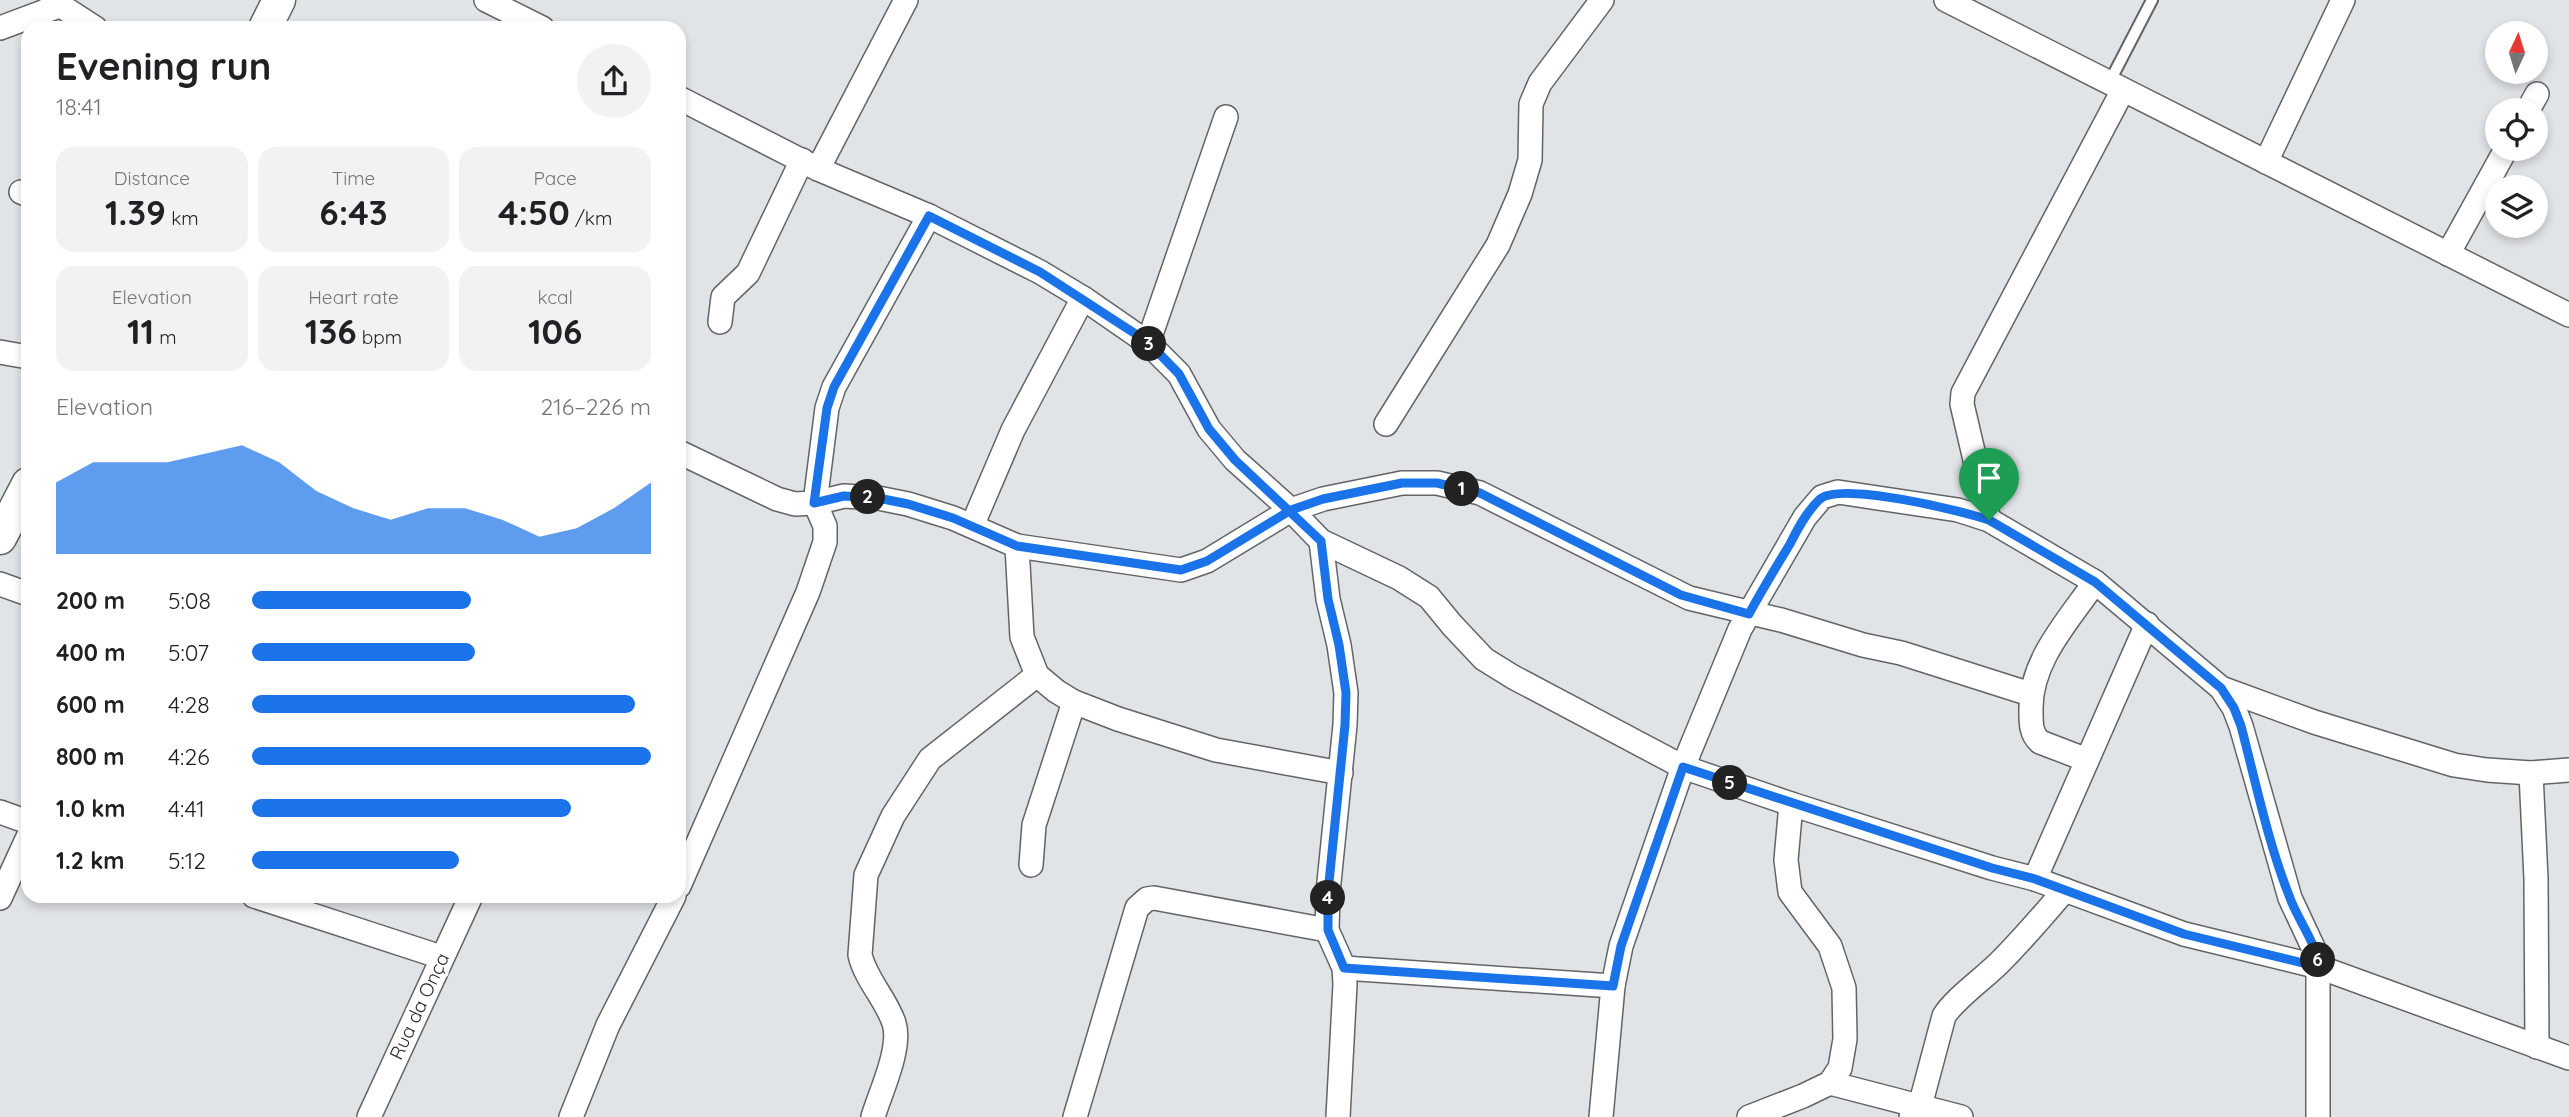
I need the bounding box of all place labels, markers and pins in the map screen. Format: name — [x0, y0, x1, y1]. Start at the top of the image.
pin: 3 — [1132, 326, 1166, 362]
pin — [1959, 448, 2019, 520]
pin: 1 — [1444, 472, 1480, 506]
pin: 2 — [850, 480, 886, 514]
pin: 5 — [1712, 766, 1748, 800]
pin: 4 — [1310, 880, 1346, 916]
pin: 6 — [2300, 942, 2336, 978]

